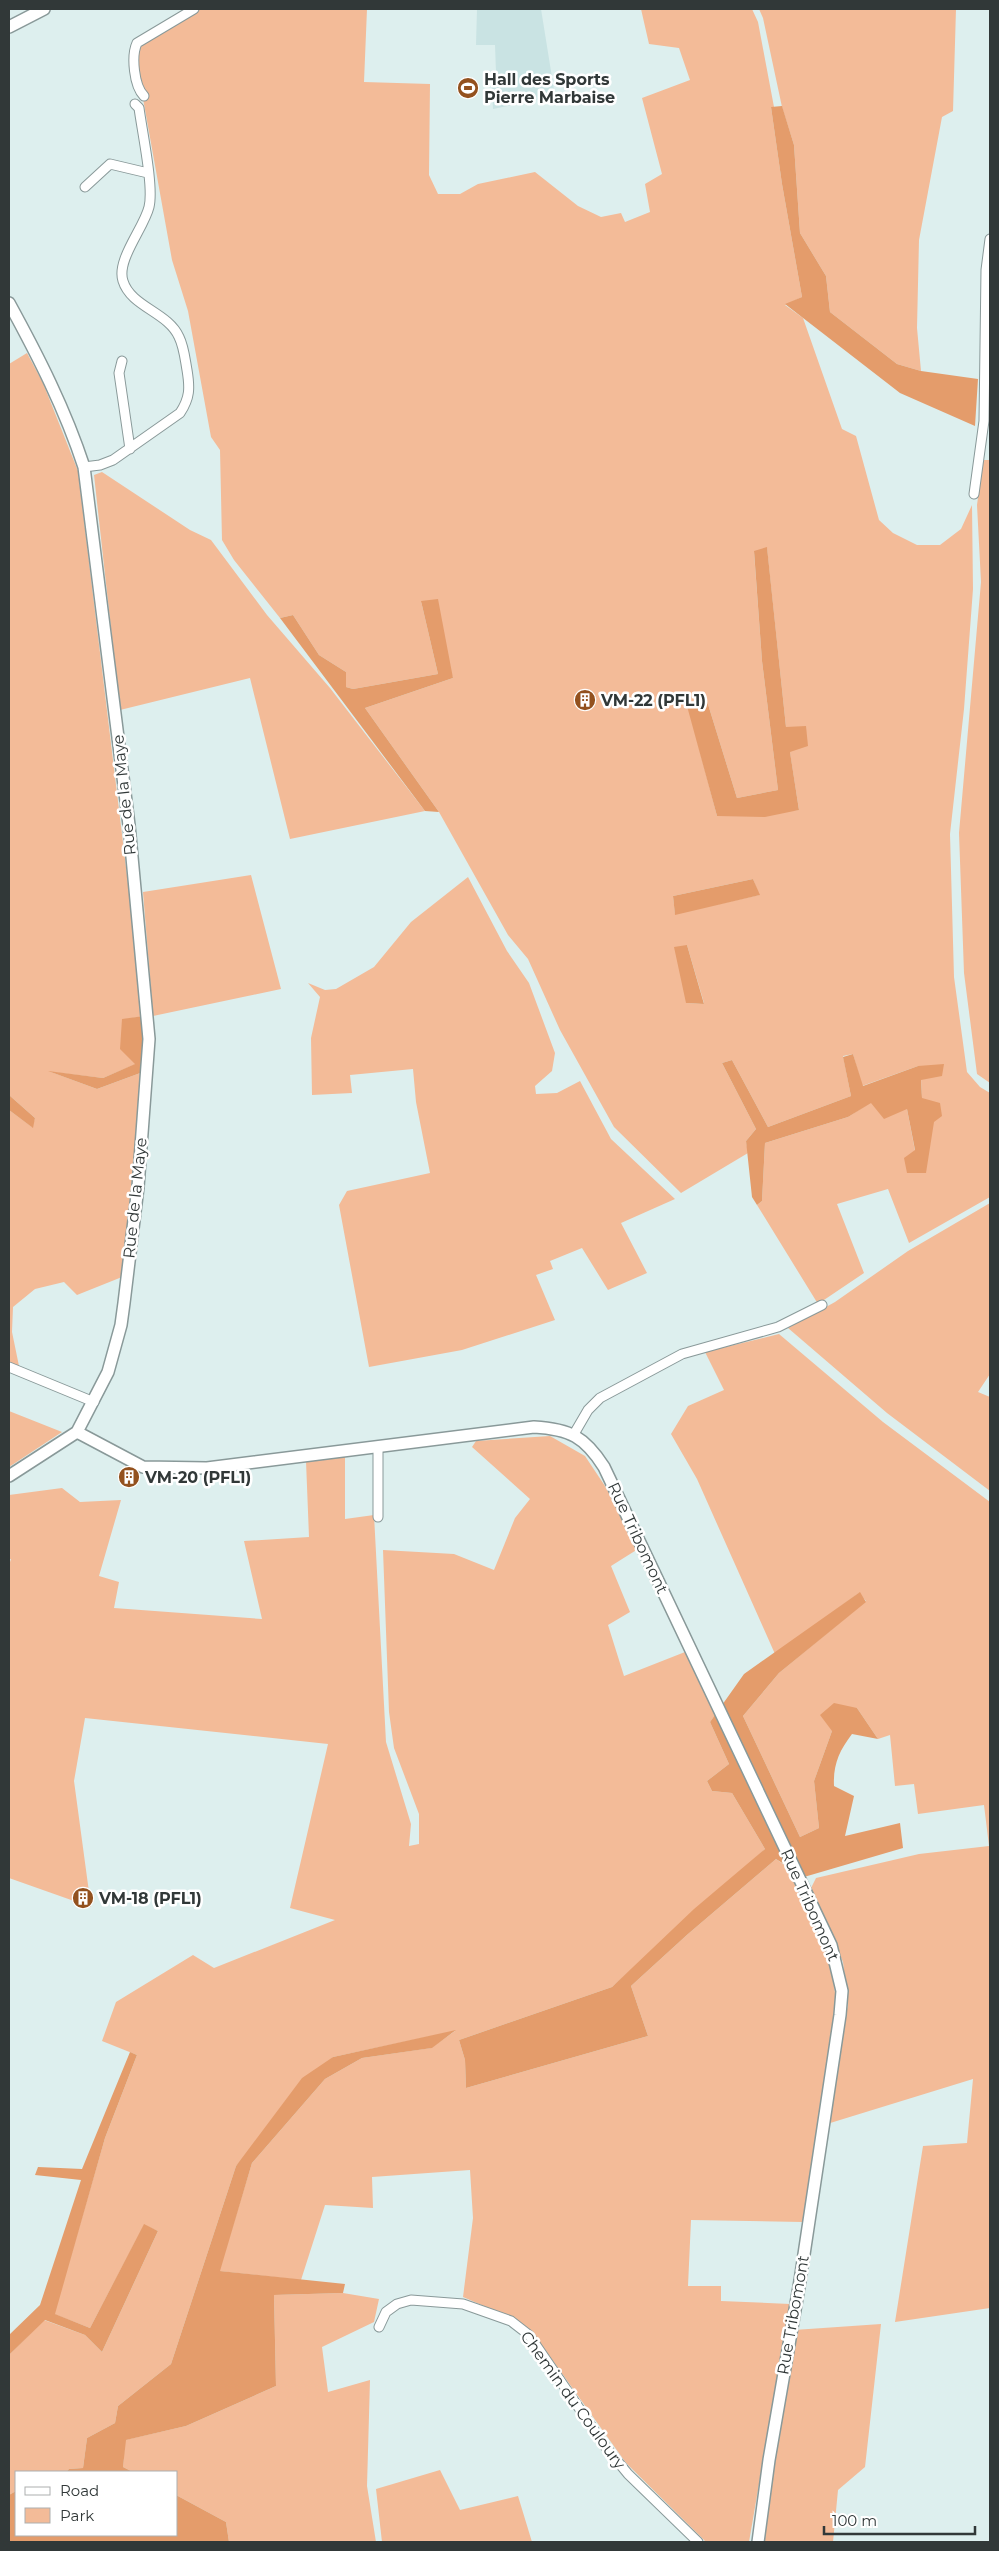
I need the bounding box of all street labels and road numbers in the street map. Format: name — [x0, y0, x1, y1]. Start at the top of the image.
street label: Rue de la Maye — [108, 734, 140, 856]
street label: Rue de la Maye — [119, 1137, 151, 1259]
street label: Rue Tribomont — [604, 1479, 672, 1597]
street label: Rue Tribomont — [777, 1846, 843, 1965]
street label: Rue Tribomont — [773, 2253, 813, 2376]
street label: Chemin du Couloury — [517, 2327, 630, 2473]

